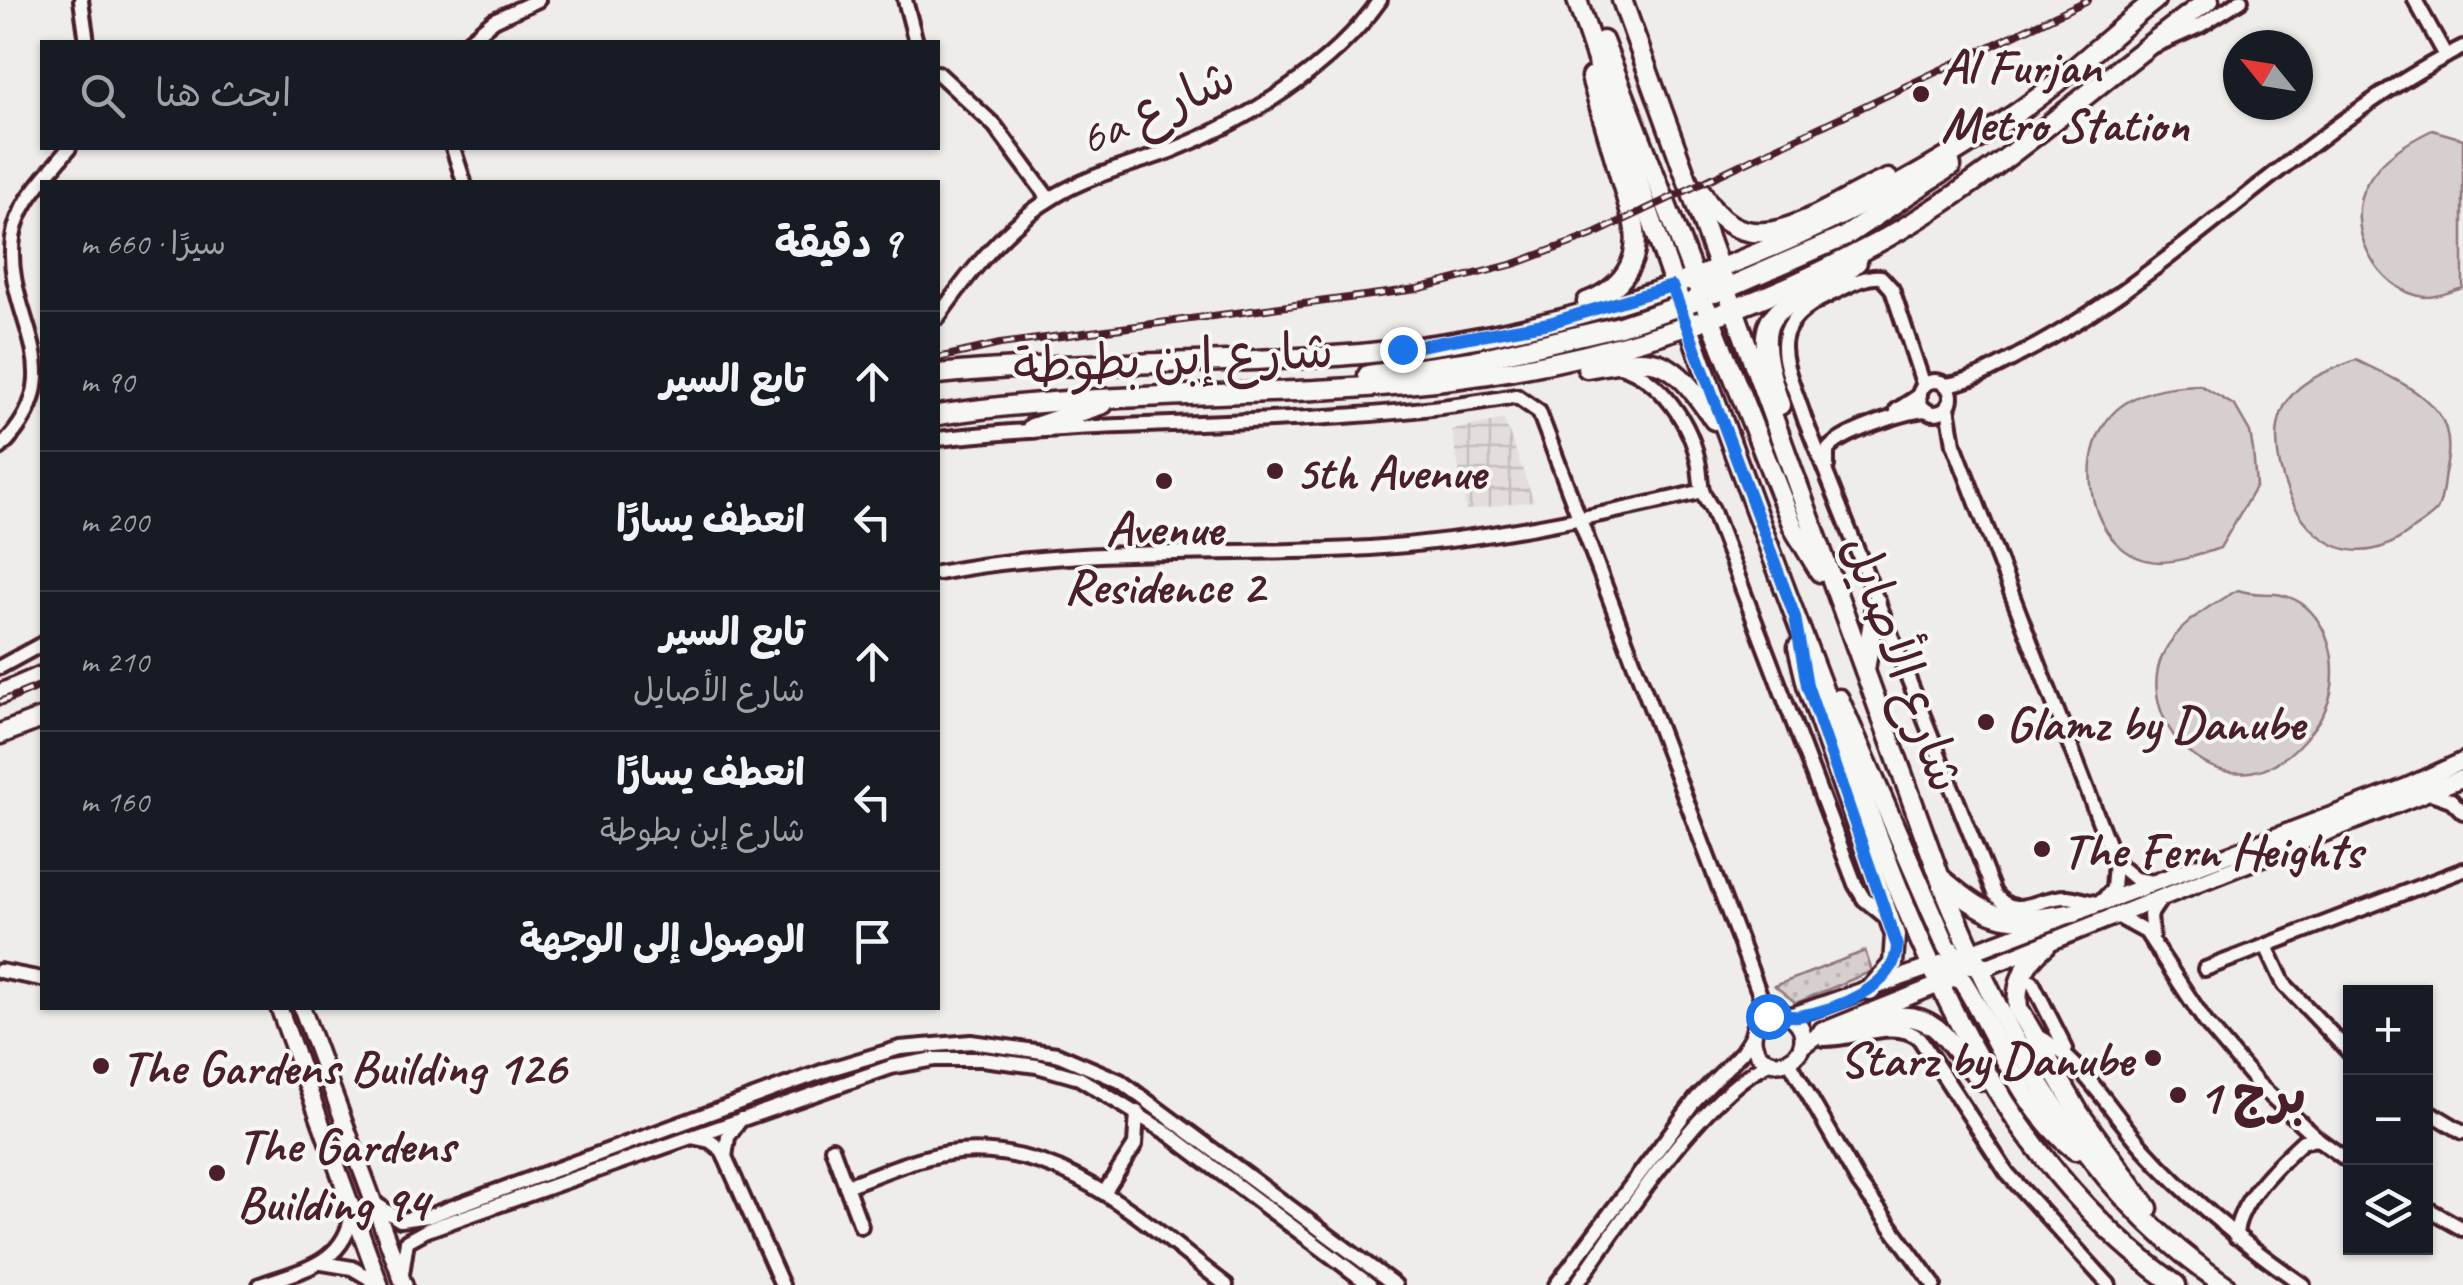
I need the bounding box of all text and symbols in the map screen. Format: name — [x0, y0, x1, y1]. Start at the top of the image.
north arrow — [2223, 30, 2313, 120]
place label: Al Furjan Metro Station — [1941, 35, 2190, 156]
search box — [40, 40, 940, 150]
street label: 6a شارع — [1069, 45, 1246, 172]
icon: search — [75, 68, 130, 123]
text: ابحث هنا — [155, 70, 291, 117]
marker: Al Furjan Metro Station — [1910, 83, 1932, 105]
text: 9 دقيقة — [775, 217, 900, 270]
text: سيرًا · 660 m — [80, 223, 226, 264]
street label: شارع إبن بطوطة — [1011, 319, 1335, 401]
route end — [1380, 327, 1426, 373]
icon: ahead — [845, 354, 900, 409]
text: تابع السير — [660, 356, 805, 403]
text: 90 m — [80, 361, 134, 402]
place label: 5th Avenue — [1295, 441, 1489, 504]
marker: 5th Avenue — [1264, 460, 1286, 482]
marker: Avenue Residence 2 — [1153, 470, 1175, 492]
icon: left — [845, 494, 900, 549]
text: انعطف يسارًا — [616, 496, 805, 543]
place label: Avenue Residence 2 — [1064, 497, 1268, 618]
text: 200 m — [80, 501, 149, 542]
street label: شارع الأصايل — [1824, 526, 1979, 802]
text: تابع السير — [660, 609, 805, 656]
icon: ahead — [845, 634, 900, 689]
text: 210 m — [80, 641, 149, 682]
text: شارع الأصايل — [633, 670, 805, 711]
place label: Glamz by Danube — [2006, 692, 2307, 755]
marker: Glamz by Danube — [1975, 711, 1997, 733]
text: انعطف يسارًا — [616, 749, 805, 796]
icon: left — [845, 774, 900, 829]
text: 160 m — [80, 781, 149, 822]
text: شارع إبن بطوطة — [600, 810, 805, 851]
place label: The Fern Heights — [2062, 819, 2366, 882]
marker: The Fern Heights — [2031, 838, 2053, 860]
icon: arrive — [845, 914, 900, 969]
text: الوصول إلى الوجهة — [519, 916, 805, 963]
map controls — [2343, 985, 2433, 1255]
button: + — [2343, 985, 2433, 1075]
route start — [1746, 994, 1792, 1040]
place label: Starz by Danube — [1839, 1028, 2136, 1091]
place label: The Gardens Building 126 — [121, 1036, 569, 1099]
marker: Starz by Danube — [2142, 1047, 2164, 1069]
marker: The Gardens Building 126 — [90, 1055, 112, 1077]
place label: برج 1 — [2198, 1065, 2306, 1128]
button: − — [2343, 1075, 2433, 1165]
marker: برج 1 — [2167, 1084, 2189, 1106]
place label: The Gardens Building 94 — [237, 1114, 459, 1235]
marker: The Gardens Building 94 — [206, 1162, 228, 1184]
button: layers — [2343, 1165, 2433, 1255]

